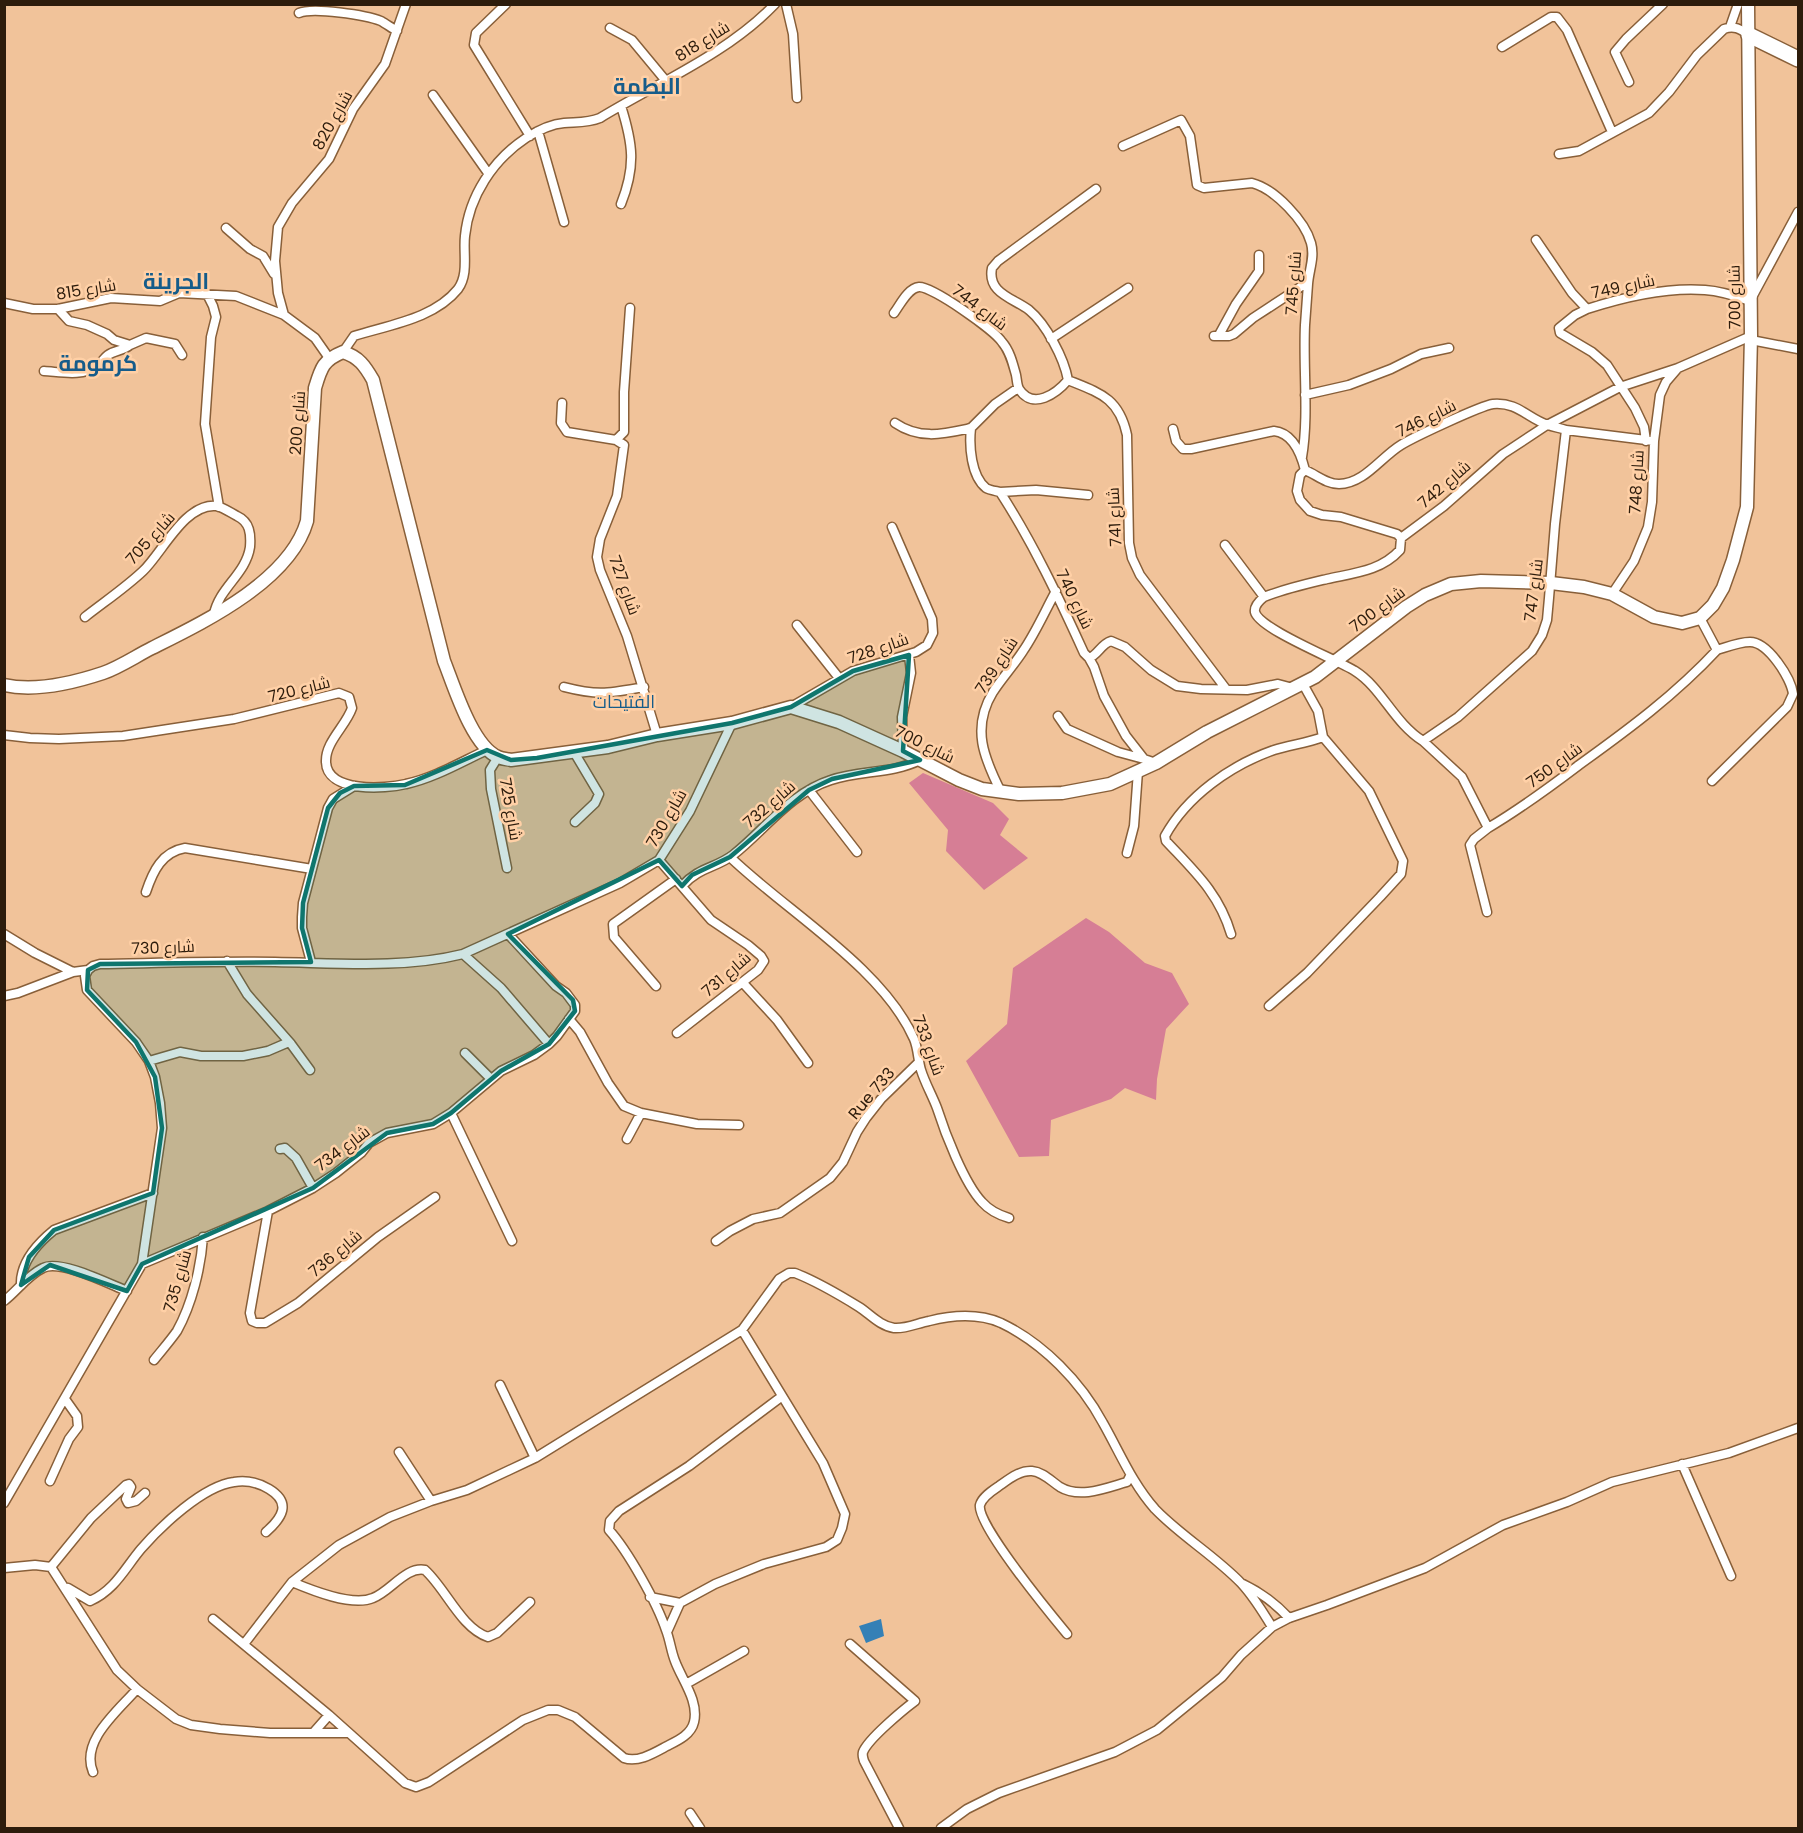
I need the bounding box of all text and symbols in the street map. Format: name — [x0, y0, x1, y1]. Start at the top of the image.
street label: شارع 818 — [670, 16, 734, 67]
district label: البطمة — [613, 71, 681, 102]
street label: شارع 820 — [307, 86, 358, 154]
street label: شارع 745 — [1280, 250, 1307, 316]
street label: شارع 700 — [1722, 265, 1747, 329]
district label: الجرينة — [143, 266, 209, 297]
street label: شارع 749 — [1589, 269, 1657, 304]
street label: شارع 815 — [54, 273, 118, 306]
street label: شارع 744 — [947, 279, 1012, 336]
district label: كرمومة — [59, 348, 137, 379]
street label: شارع 200 — [284, 390, 311, 456]
street label: شارع 746 — [1392, 394, 1460, 443]
street label: شارع 748 — [1623, 449, 1650, 515]
street label: شارع 742 — [1413, 455, 1476, 514]
street label: شارع 741 — [1101, 487, 1128, 547]
street label: شارع 705 — [120, 507, 180, 570]
street label: شارع 727 — [603, 552, 646, 618]
street label: شارع 747 — [1518, 557, 1549, 623]
street label: شارع 740 — [1050, 565, 1099, 633]
street label: شارع 700 — [1345, 581, 1410, 638]
street label: شارع 728 — [844, 627, 912, 670]
street label: شارع 739 — [969, 632, 1023, 698]
street label: شارع 720 — [266, 671, 333, 708]
district label: الفتيحات — [593, 689, 655, 714]
street label: شارع 700 — [891, 720, 959, 769]
street label: شارع 750 — [1522, 737, 1587, 794]
street label: شارع 732 — [738, 775, 801, 834]
street label: شارع 725 — [494, 776, 527, 842]
street label: شارع 730 — [641, 785, 692, 851]
street label: شارع 730 — [131, 935, 195, 960]
street label: شارع 731 — [697, 946, 756, 1002]
street label: شارع 733 — [907, 1012, 950, 1079]
street label: Rue 733 — [843, 1062, 900, 1124]
street label: شارع 734 — [310, 1120, 375, 1177]
street label: شارع 736 — [304, 1224, 367, 1283]
street label: شارع 735 — [158, 1247, 197, 1315]

